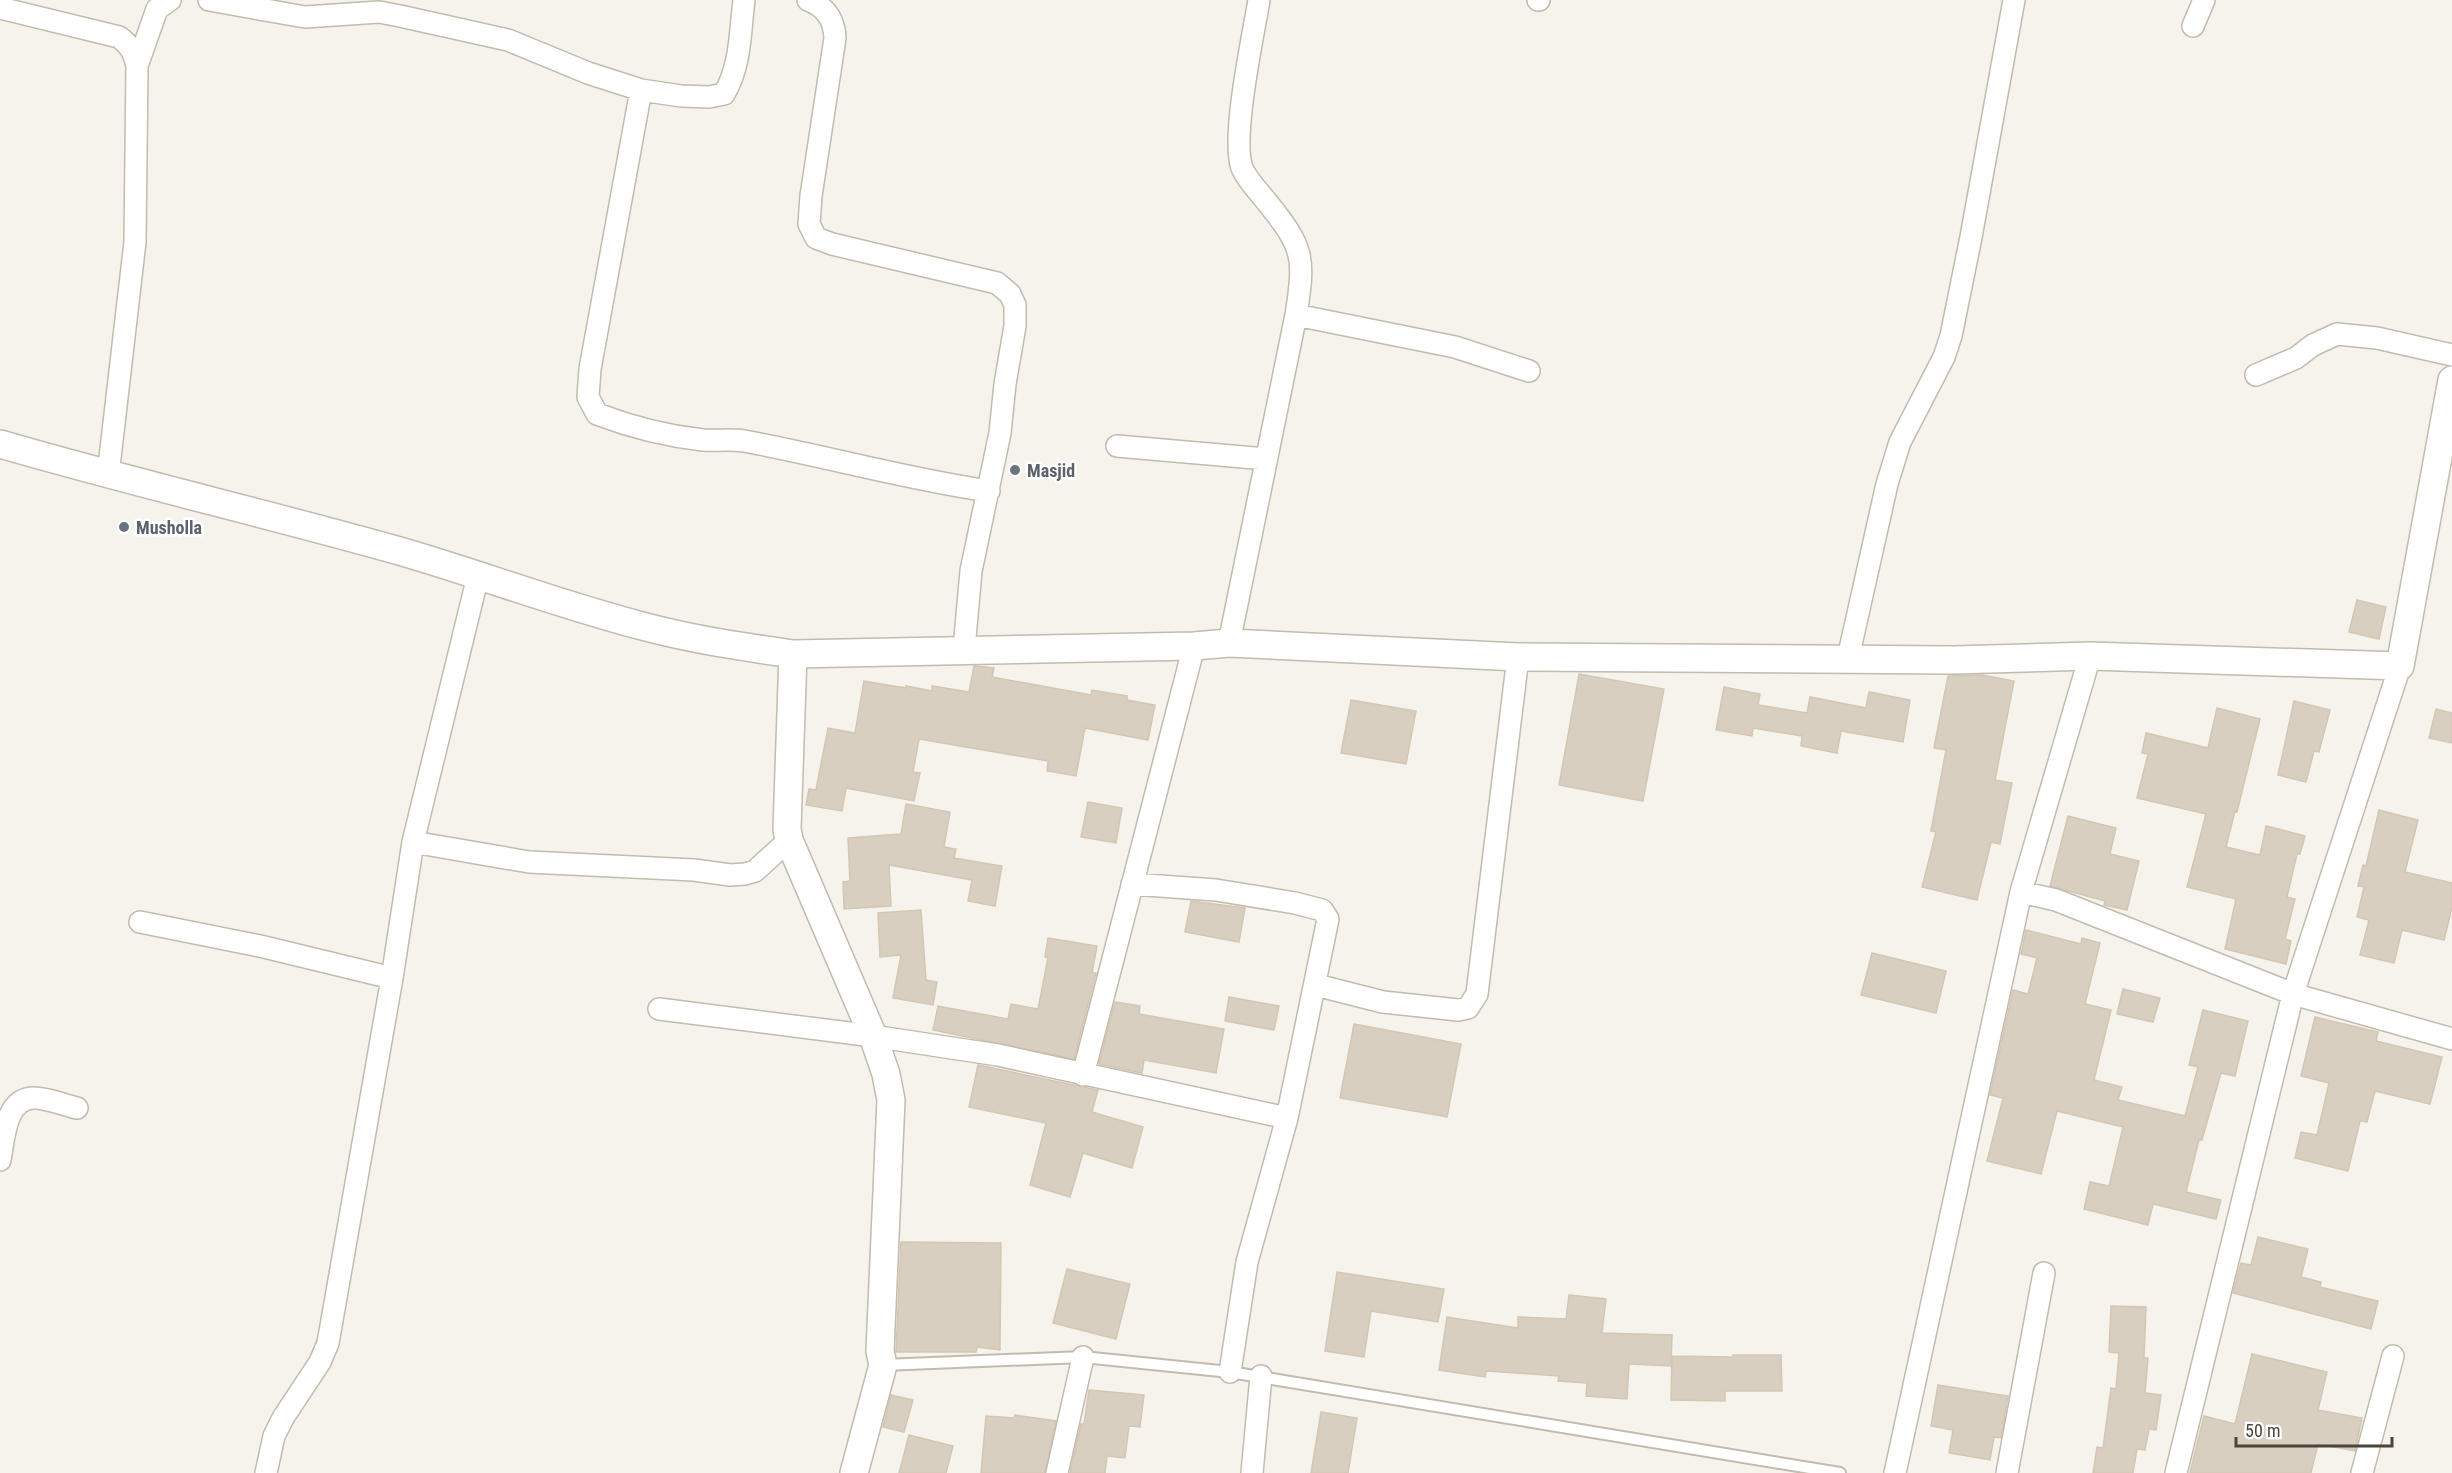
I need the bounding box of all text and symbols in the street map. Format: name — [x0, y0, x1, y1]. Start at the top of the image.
place label: Masjid — [1027, 460, 1075, 481]
marker: Masjid — [1008, 463, 1022, 477]
place label: Musholla — [136, 517, 202, 538]
marker: Musholla — [117, 520, 131, 534]
scale bar — [2236, 1410, 2392, 1448]
text: 50 m — [2245, 1420, 2280, 1441]

